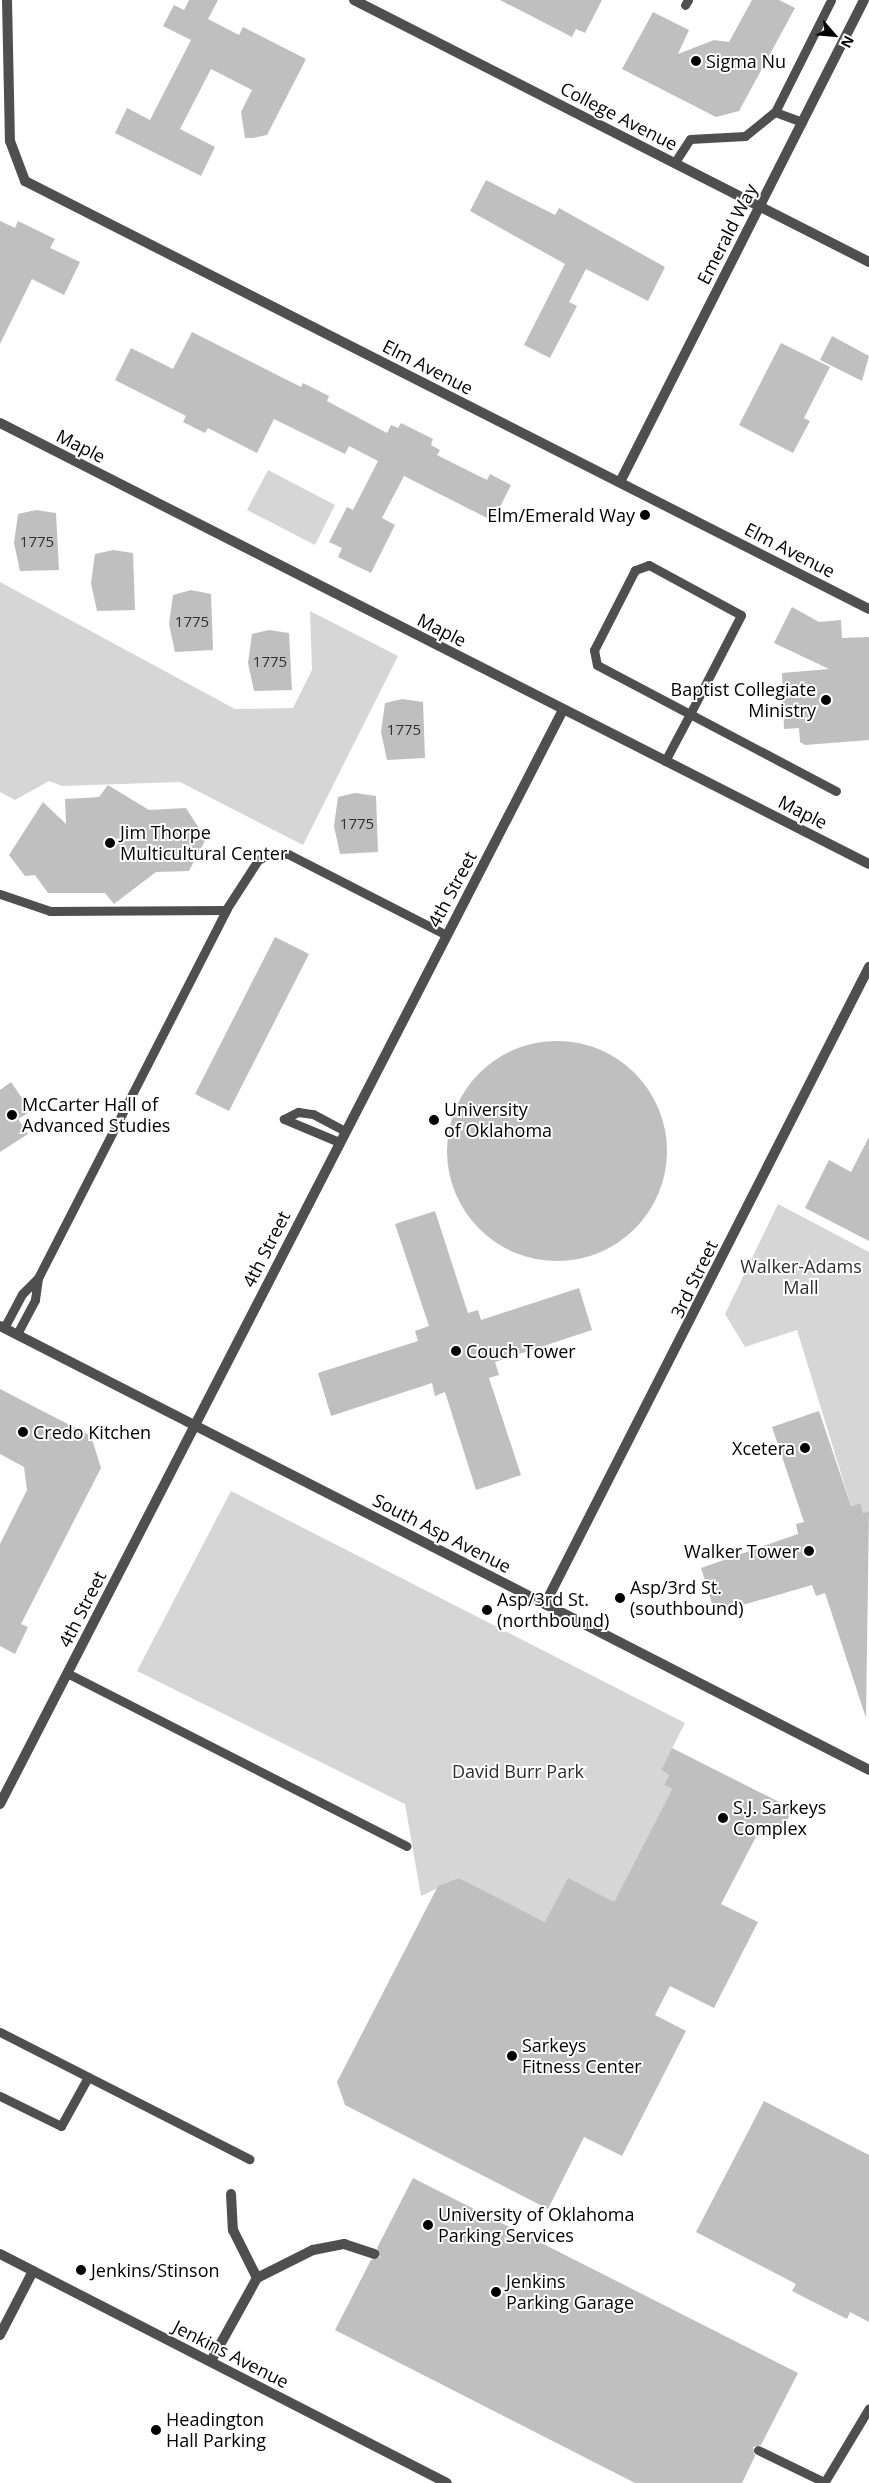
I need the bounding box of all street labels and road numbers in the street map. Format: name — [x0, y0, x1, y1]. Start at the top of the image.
street label: College Avenue — [557, 77, 681, 155]
street label: Emerald Way — [692, 180, 762, 288]
street label: Elm Avenue — [379, 335, 477, 399]
street label: Maple — [53, 425, 109, 467]
street label: Elm Avenue — [741, 518, 839, 582]
street label: Maple — [414, 609, 470, 651]
street label: Maple — [775, 791, 831, 833]
street label: 4th Street — [423, 847, 481, 931]
street label: 4th Street — [238, 1207, 294, 1291]
street label: 3rd Street — [666, 1237, 722, 1321]
street label: South Asp Avenue — [369, 1489, 515, 1577]
street label: 4th Street — [54, 1567, 110, 1651]
street label: Jenkins Avenue — [170, 2316, 292, 2392]

